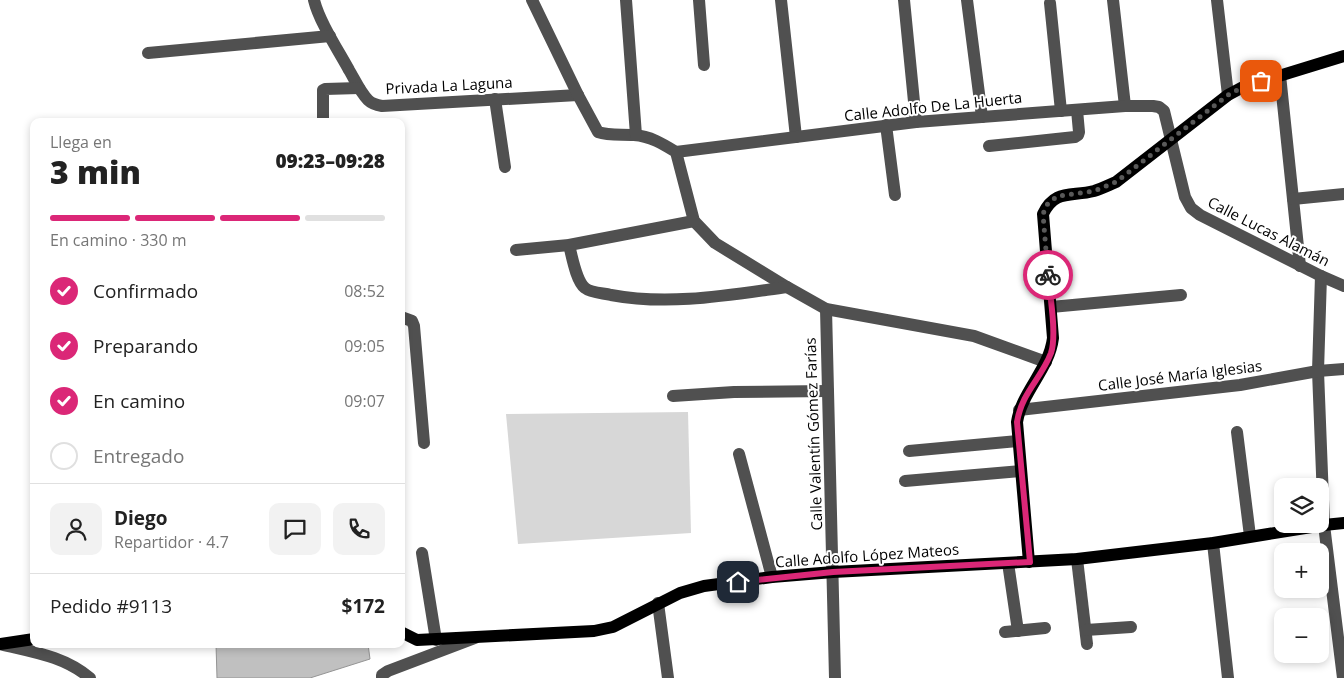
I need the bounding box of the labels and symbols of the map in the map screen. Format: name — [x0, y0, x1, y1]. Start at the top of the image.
pin — [1240, 60, 1282, 102]
street label: Privada La Laguna — [385, 72, 513, 98]
street label: Calle Adolfo De La Huerta — [843, 87, 1023, 125]
street label: Calle Lucas Alamán — [1205, 192, 1333, 270]
courier — [1023, 250, 1073, 300]
street label: Calle Valentín Gómez Farías — [800, 337, 826, 531]
street label: Calle José María Iglesias — [1097, 355, 1263, 395]
street label: Calle Adolfo López Mateos — [774, 539, 960, 571]
pin — [717, 561, 759, 603]

